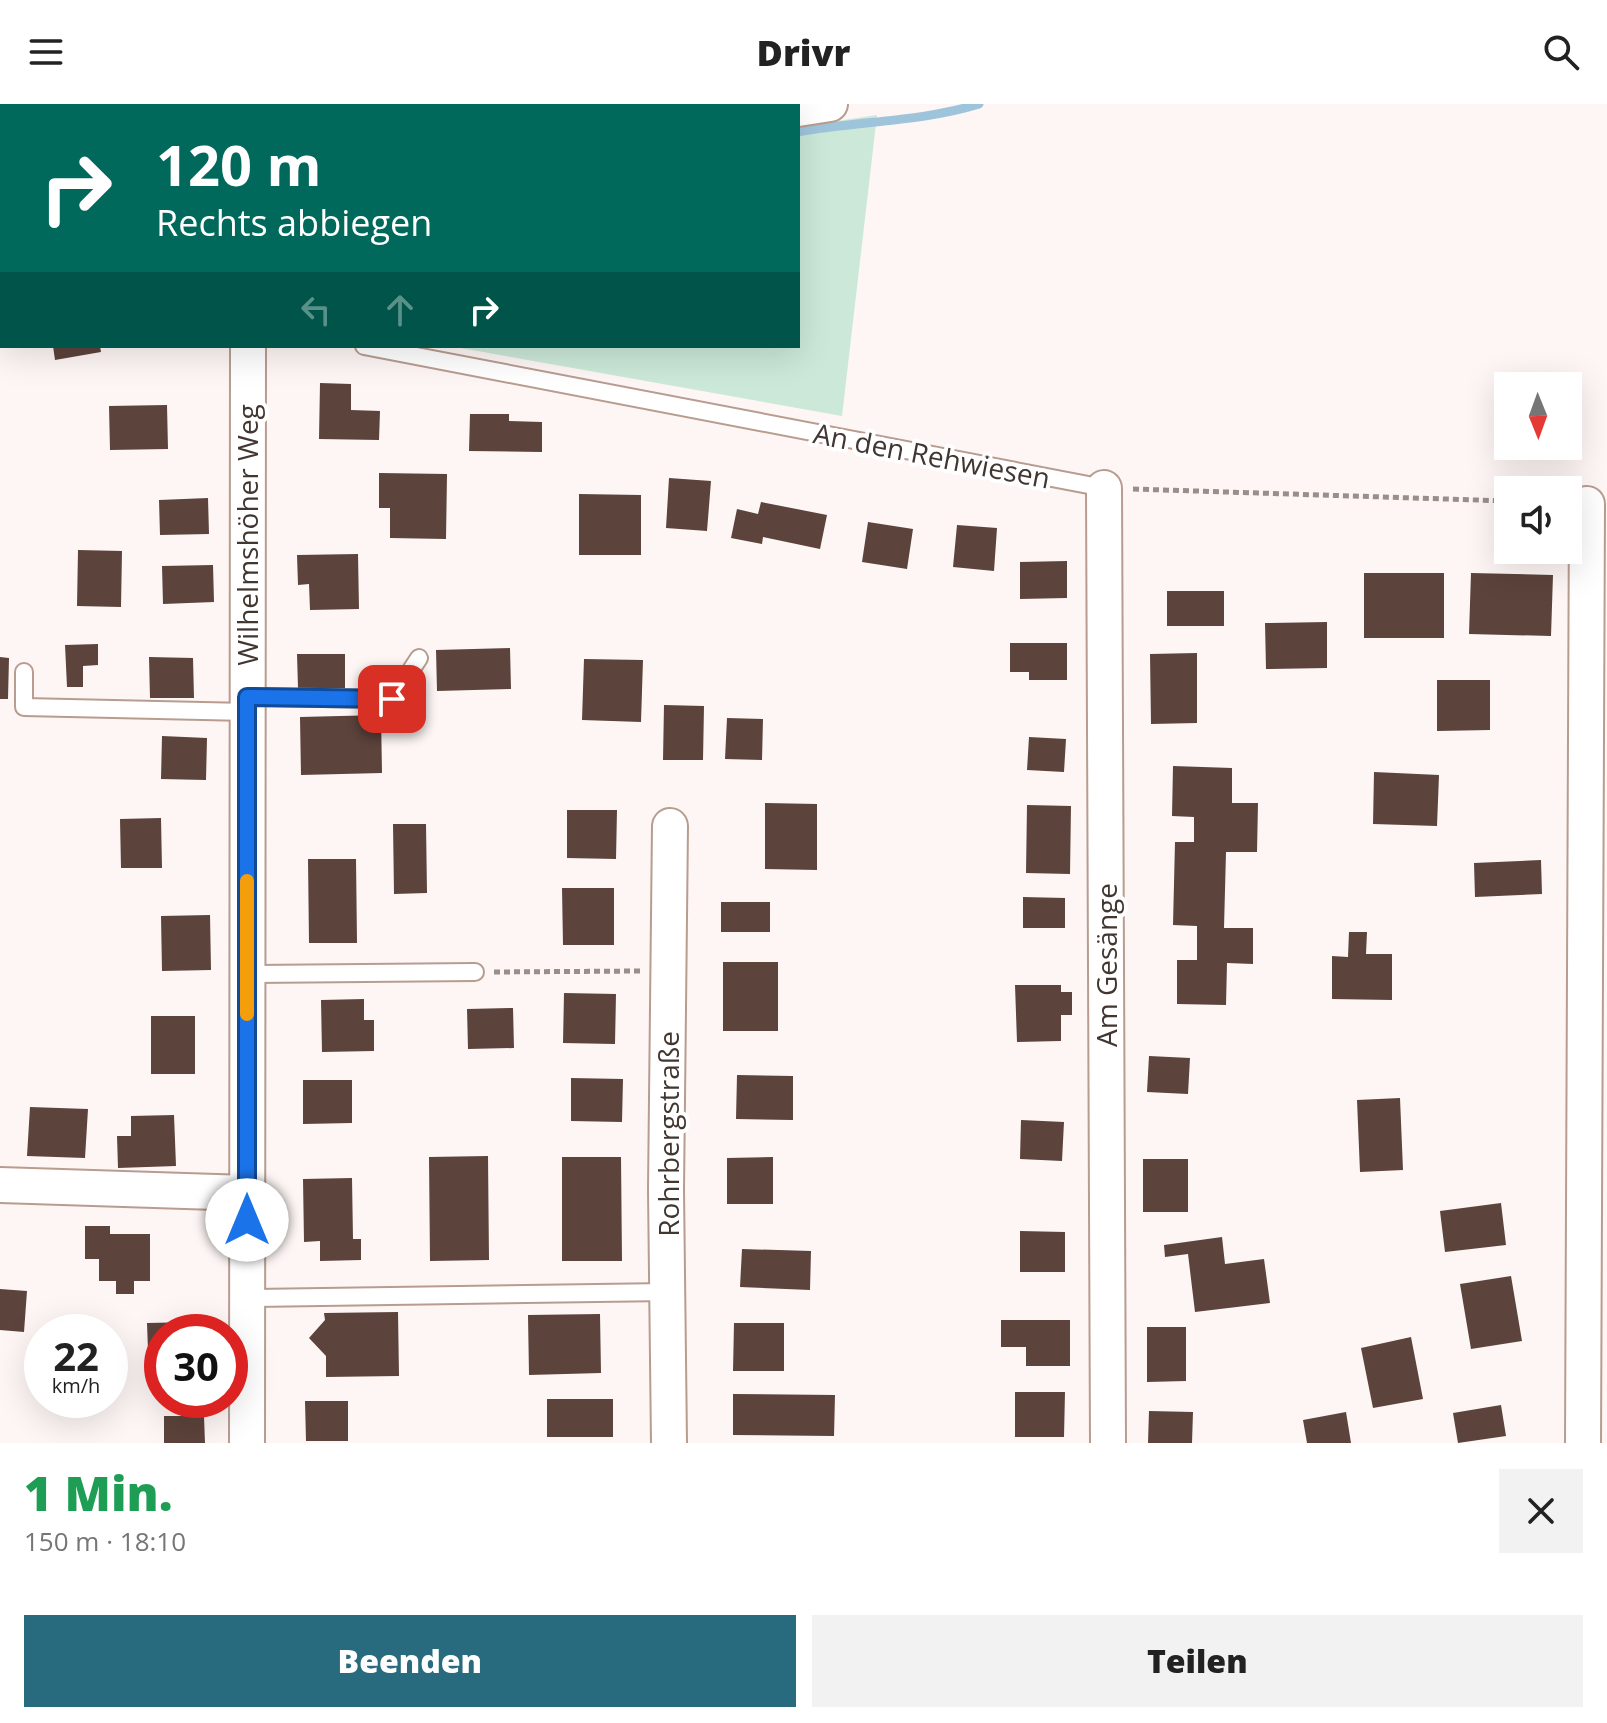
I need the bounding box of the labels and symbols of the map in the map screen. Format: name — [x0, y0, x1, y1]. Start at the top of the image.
north arrow — [1494, 372, 1582, 460]
street label: Wilhelmshöher Weg — [228, 404, 266, 666]
street label: An den Rehwiesen — [810, 413, 1054, 497]
pin — [358, 665, 426, 733]
street label: Am Gesänge — [1087, 883, 1125, 1047]
street label: Rohrbergstraße — [649, 1031, 687, 1237]
position arrow — [205, 1178, 289, 1262]
speed limit sign: 30 — [144, 1314, 248, 1418]

